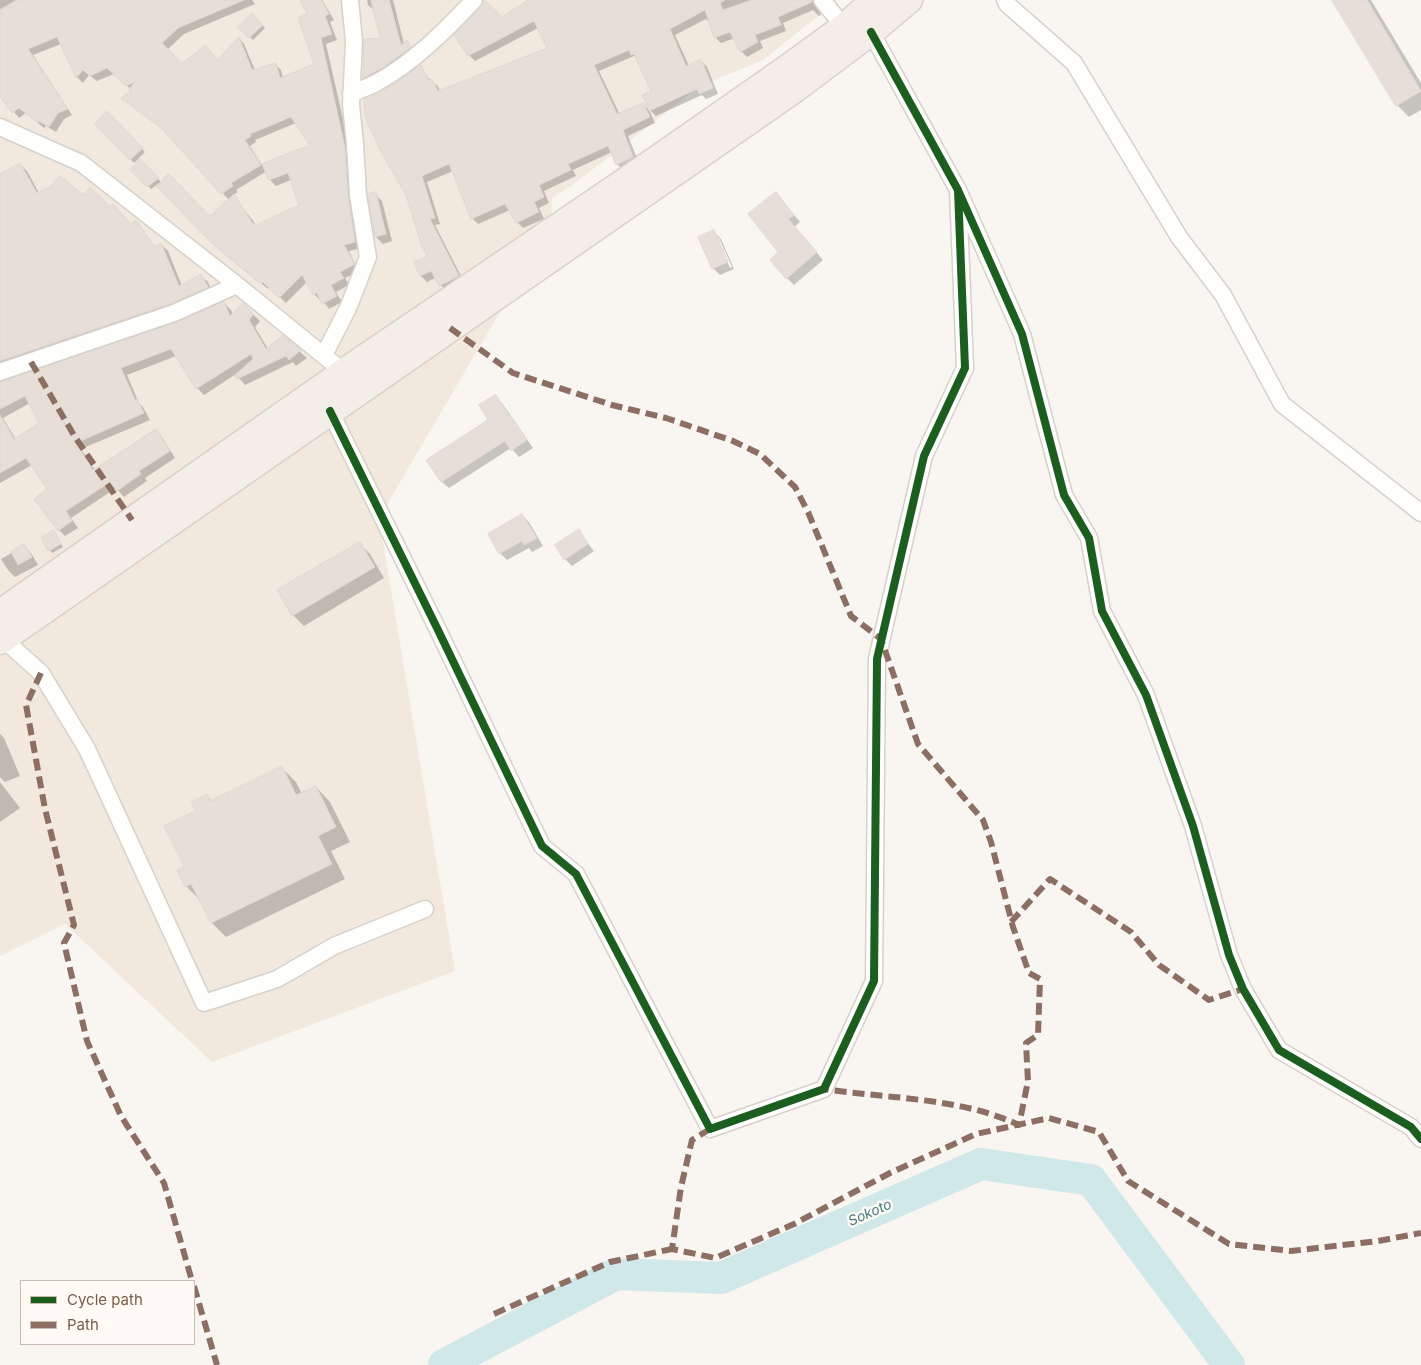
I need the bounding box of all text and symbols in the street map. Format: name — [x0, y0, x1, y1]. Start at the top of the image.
water label: Sokoto — [846, 1196, 894, 1230]
legend — [20, 1280, 195, 1345]
text: Cycle path — [67, 1290, 143, 1309]
text: Path — [67, 1315, 99, 1334]

